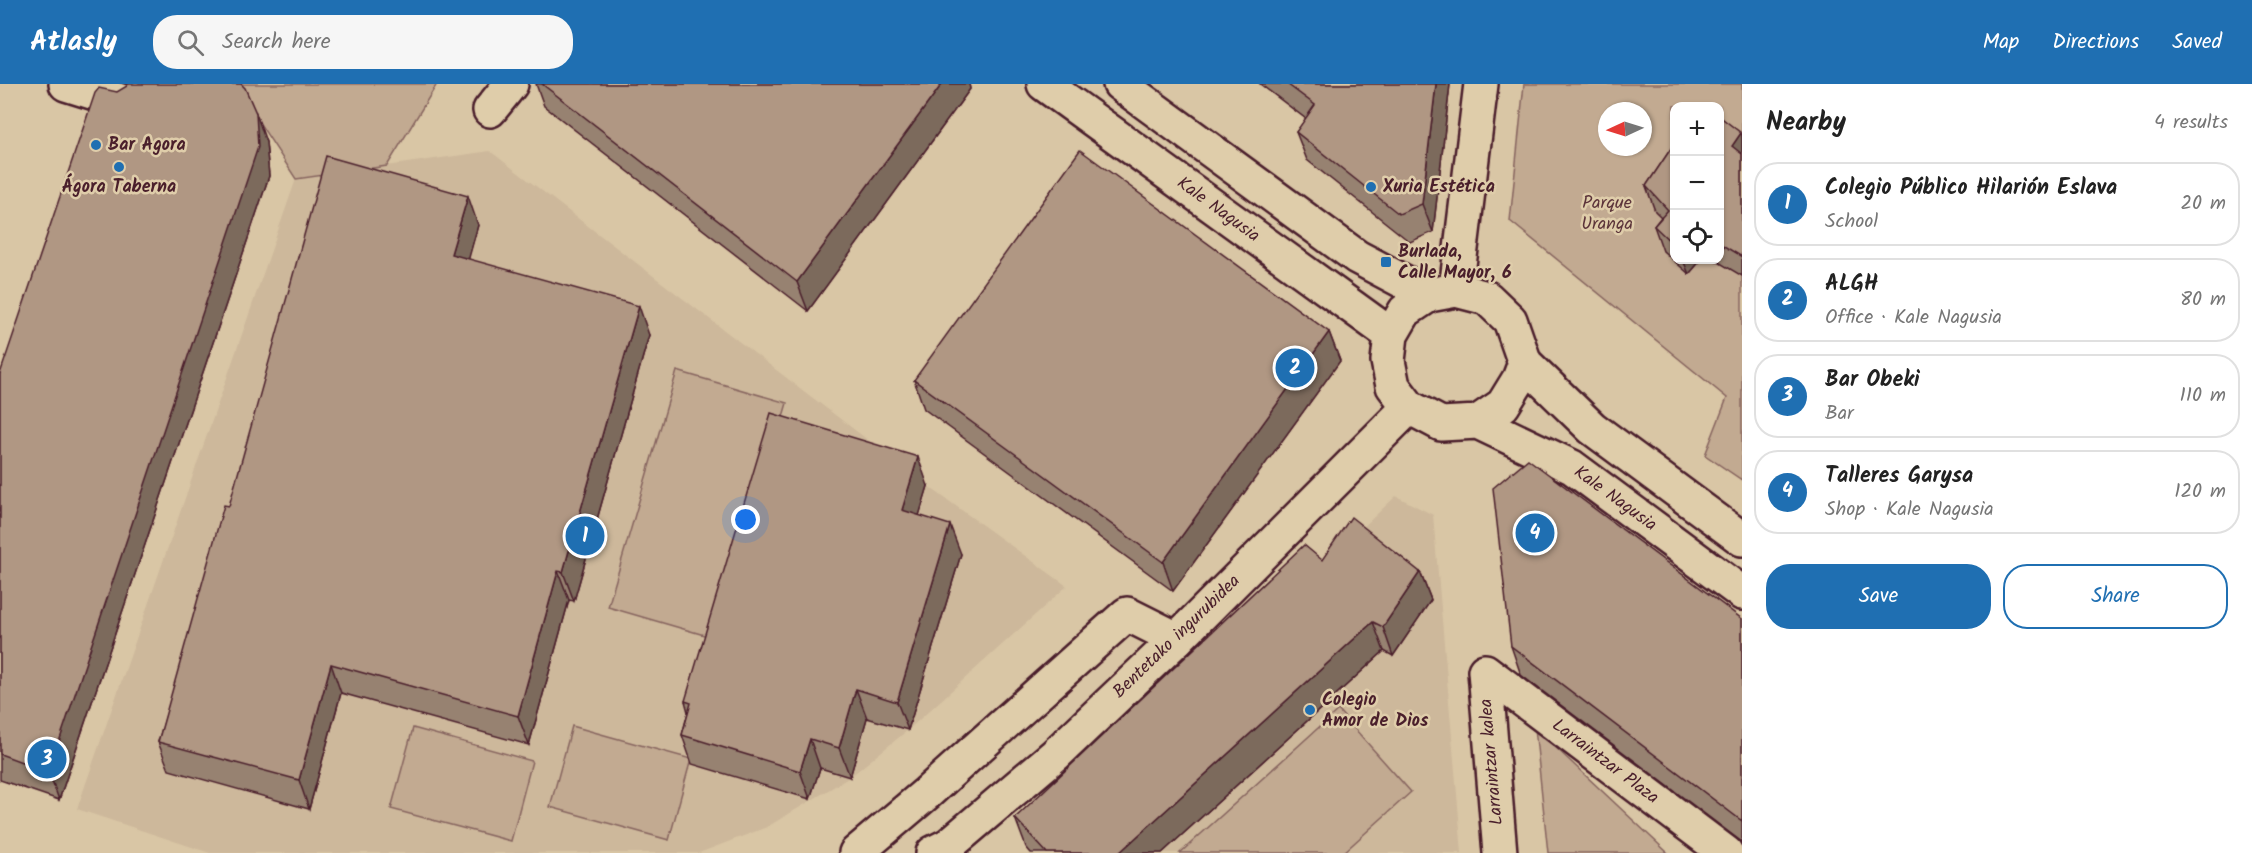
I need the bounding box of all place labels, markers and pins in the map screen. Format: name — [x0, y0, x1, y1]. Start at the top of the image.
place label: Bar Agora — [108, 131, 186, 160]
marker: Bar Agora — [89, 138, 103, 152]
marker: Ágora Taberna — [112, 160, 126, 174]
place label: Ágora Taberna — [62, 173, 176, 202]
place label: Xuria Estética — [1382, 173, 1495, 202]
marker: Xuria Estética — [1364, 180, 1378, 194]
place label: Burlada, Calle Mayor, 6 — [1398, 238, 1512, 288]
marker: Burlada, Calle Mayor, 6 — [1379, 255, 1393, 269]
pin: 2 — [1276, 346, 1314, 390]
pin: 4 — [1516, 510, 1555, 556]
pin: 1 — [566, 514, 604, 558]
place label: Colegio Amor de Dios — [1322, 686, 1429, 736]
marker: Colegio Amor de Dios — [1303, 703, 1317, 717]
pin: 3 — [28, 736, 66, 782]

